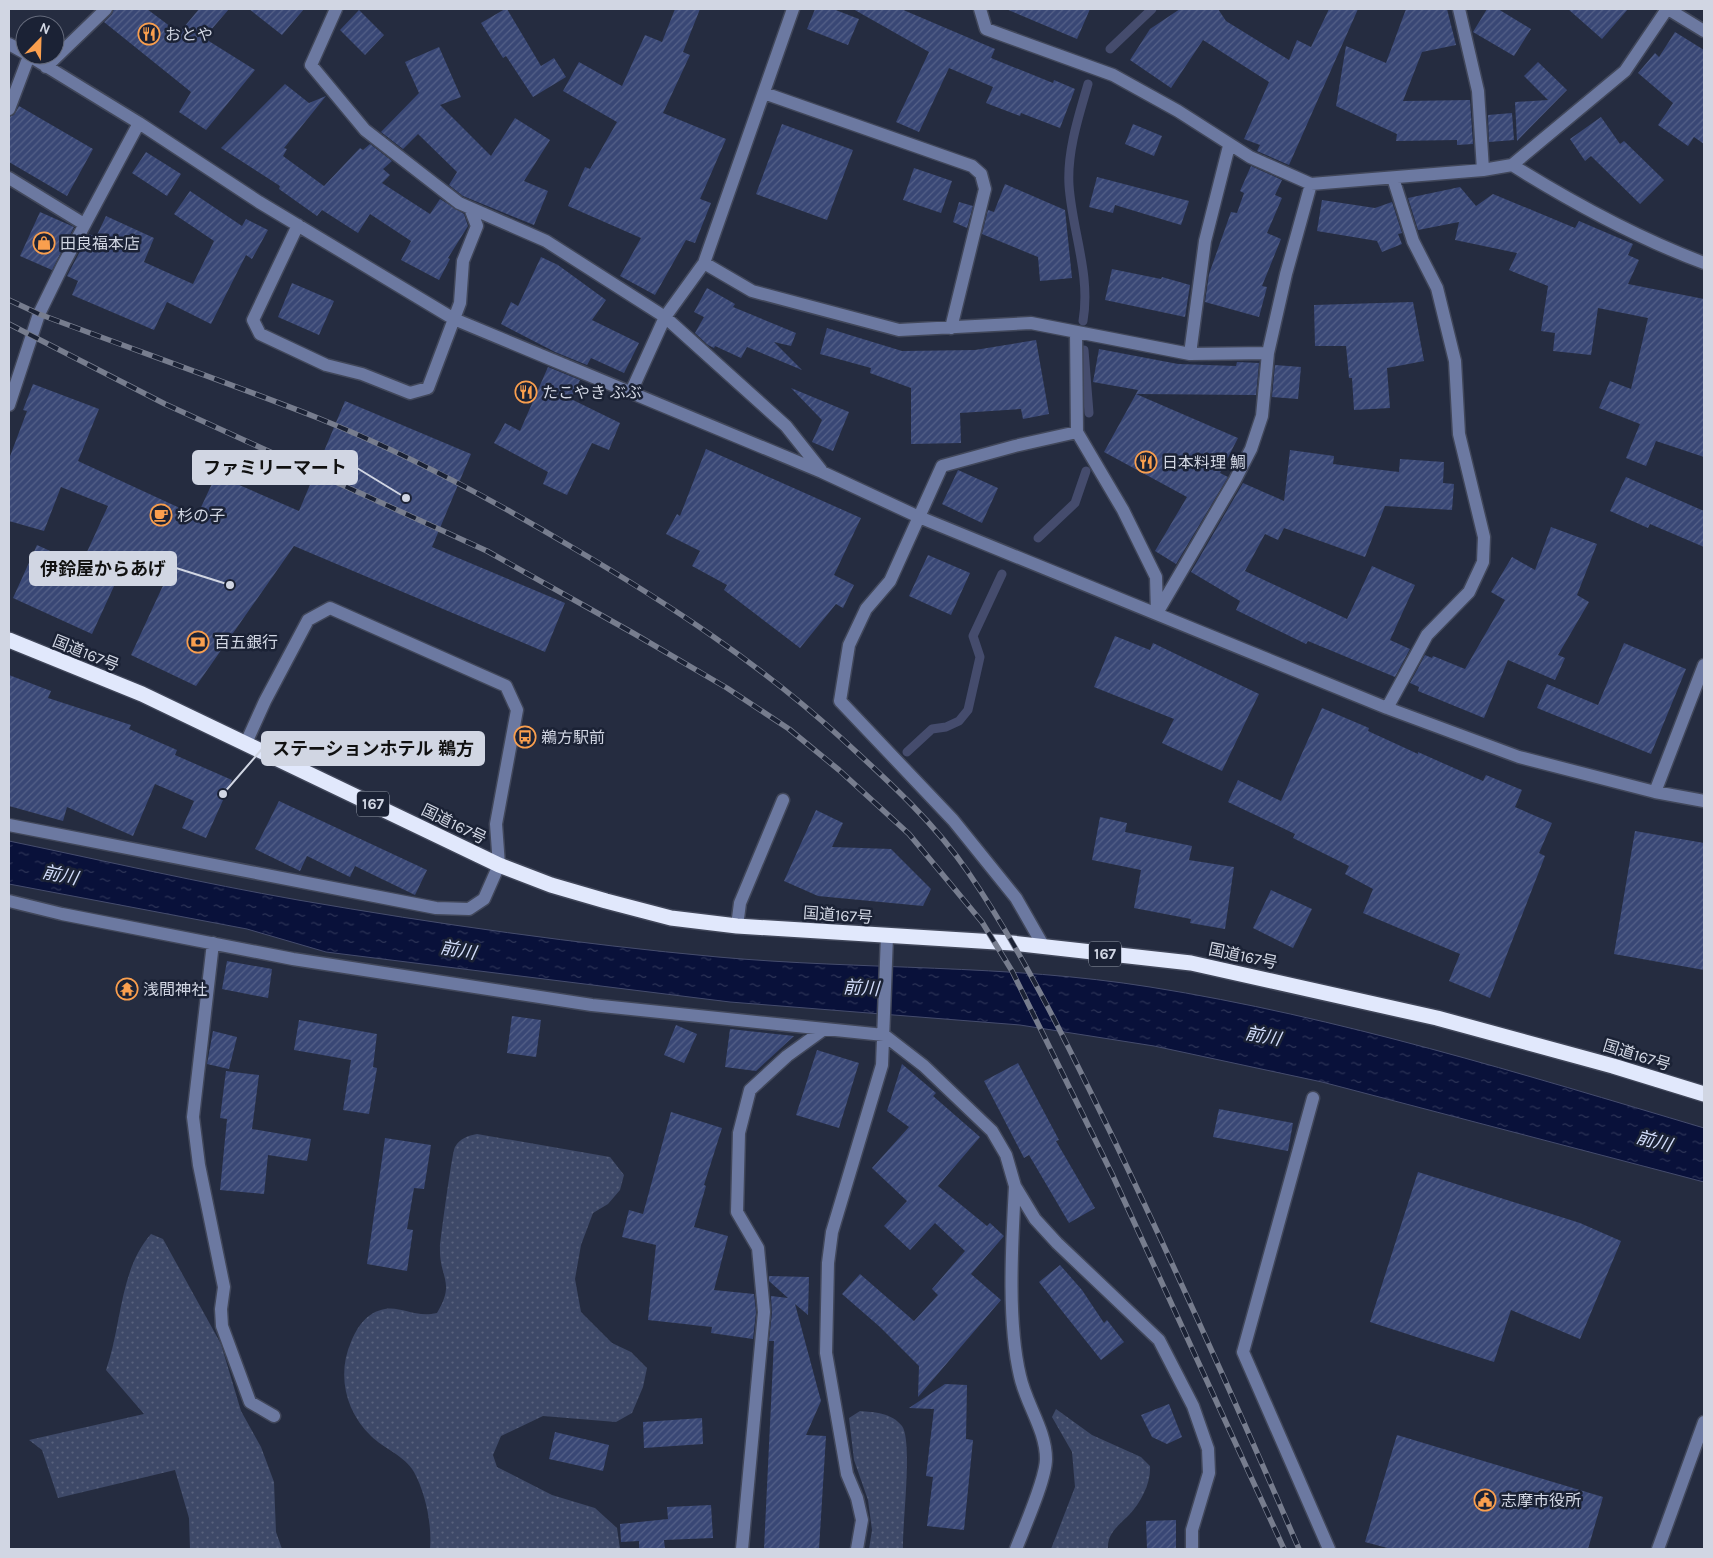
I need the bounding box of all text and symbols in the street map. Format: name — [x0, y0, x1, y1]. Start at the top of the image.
north arrow — [15, 15, 65, 65]
text: N — [37, 19, 53, 38]
restaurant icon: おとや — [137, 22, 161, 46]
place label: おとや — [165, 25, 213, 44]
shop icon: 田良福本店 — [32, 231, 56, 255]
place label: 田良福本店 — [60, 234, 140, 253]
restaurant icon: たこやき ぶぶ — [514, 380, 538, 404]
place label: たこやき ぶぶ — [542, 383, 642, 402]
restaurant icon: 日本料理 鯛 — [1134, 450, 1158, 474]
callout: ファミリーマート — [193, 451, 357, 484]
place label: 日本料理 鯛 — [1162, 453, 1246, 472]
text: ファミリーマート — [203, 457, 347, 479]
cafe icon: 杉の子 — [149, 503, 173, 527]
place label: 杉の子 — [177, 506, 225, 525]
callout: 伊鈴屋からあげ — [30, 552, 176, 585]
text: 伊鈴屋からあげ — [40, 558, 166, 580]
bank icon: 百五銀行 — [186, 630, 210, 654]
street label: 国道167号 — [50, 631, 122, 675]
place label: 百五銀行 — [214, 633, 278, 652]
bus stop icon: 鵜方駅前 — [513, 725, 537, 749]
place label: 鵜方駅前 — [541, 728, 605, 747]
callout: ステーションホテル 鵜方 — [262, 732, 484, 765]
text: ステーションホテル 鵜方 — [272, 738, 474, 760]
road number: 167 — [357, 792, 389, 816]
street label: 国道167号 — [418, 800, 490, 848]
water label: 前川 — [40, 860, 82, 890]
street label: 国道167号 — [802, 903, 874, 927]
water label: 前川 — [438, 936, 480, 964]
street label: 国道167号 — [1207, 939, 1279, 973]
road number: 167 — [1089, 942, 1121, 966]
water label: 前川 — [842, 976, 882, 1000]
temple icon: 浅間神社 — [115, 977, 139, 1001]
place label: 浅間神社 — [143, 980, 207, 999]
water label: 前川 — [1243, 1022, 1285, 1051]
street label: 国道167号 — [1601, 1036, 1673, 1074]
water label: 前川 — [1634, 1126, 1676, 1157]
public building icon: 志摩市役所 — [1473, 1488, 1497, 1512]
place label: 志摩市役所 — [1501, 1491, 1581, 1510]

